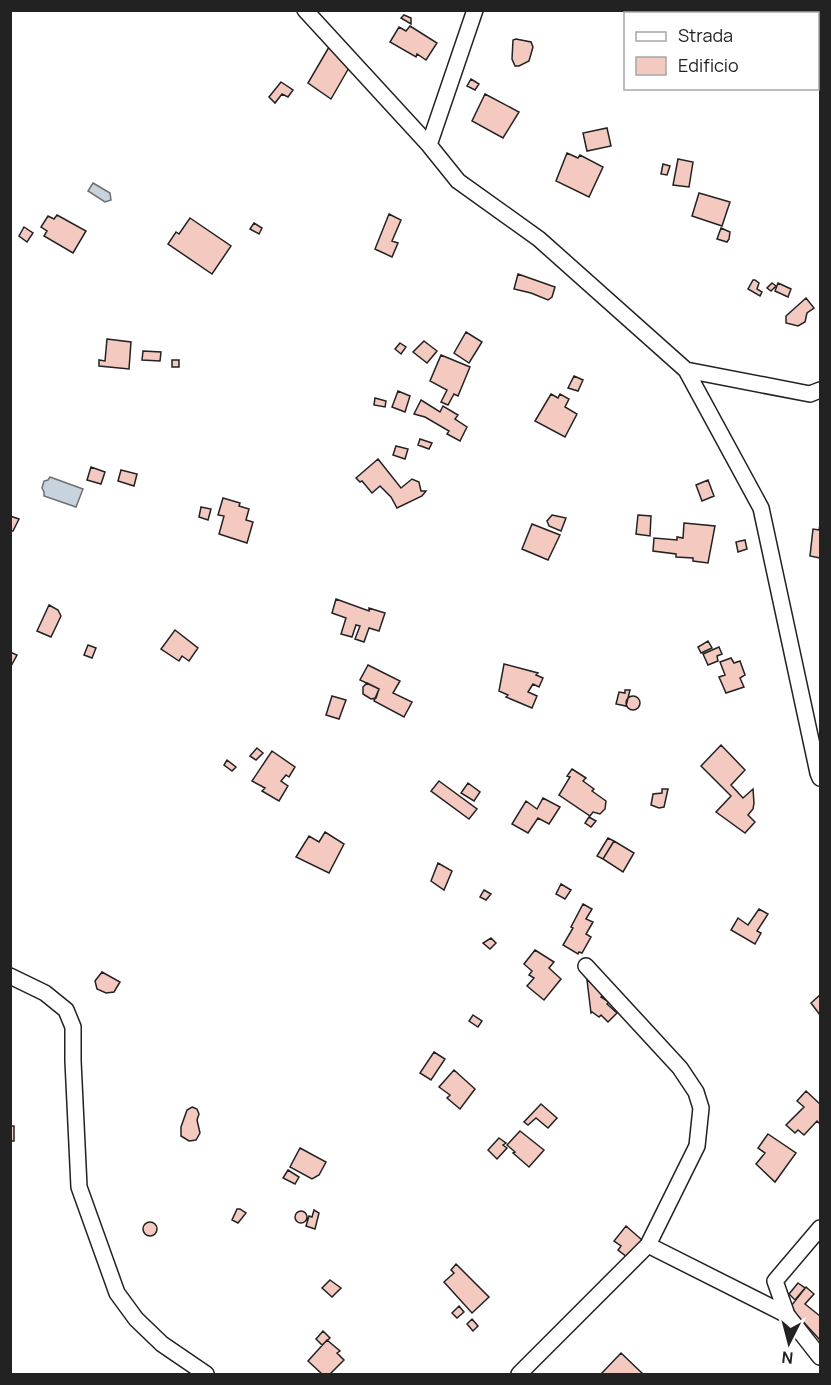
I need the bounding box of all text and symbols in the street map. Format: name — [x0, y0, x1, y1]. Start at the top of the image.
legend — [624, 12, 819, 90]
text: Strada — [678, 23, 733, 47]
text: Edificio — [678, 53, 739, 77]
north arrow — [759, 1313, 819, 1373]
text: N — [781, 1346, 794, 1369]

